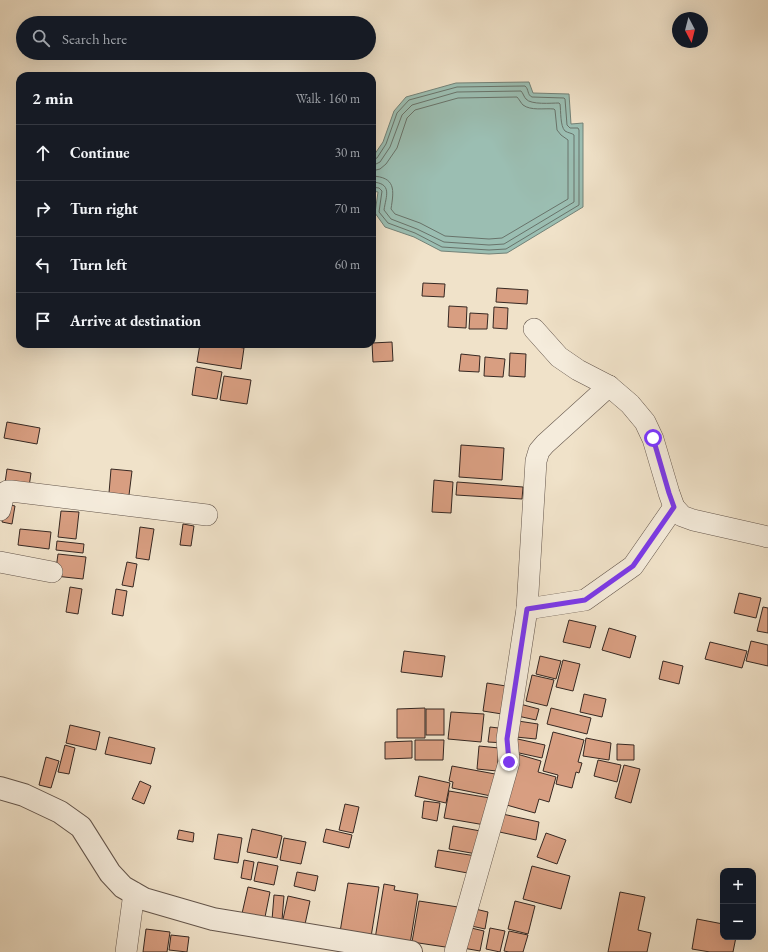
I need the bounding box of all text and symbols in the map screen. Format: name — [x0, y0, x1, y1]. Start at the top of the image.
north arrow — [672, 12, 708, 48]
search box — [16, 16, 376, 60]
icon: search — [30, 27, 52, 49]
text: Search here — [62, 29, 127, 48]
text: 2 min — [32, 87, 73, 109]
text: Walk · 160 m — [296, 90, 360, 107]
icon: ahead — [32, 142, 54, 164]
text: Continue — [70, 143, 130, 162]
text: 30 m — [335, 144, 360, 161]
icon: right — [32, 198, 54, 220]
text: Turn right — [70, 199, 138, 218]
text: 70 m — [335, 200, 360, 217]
icon: left — [32, 254, 54, 276]
text: Turn left — [70, 255, 127, 274]
text: 60 m — [335, 256, 360, 273]
icon: arrive — [32, 310, 54, 332]
text: Arrive at destination — [70, 311, 201, 330]
route start — [644, 429, 662, 447]
route end — [500, 753, 518, 771]
map controls — [720, 868, 756, 940]
button: + — [720, 868, 756, 904]
button: − — [720, 904, 756, 940]

